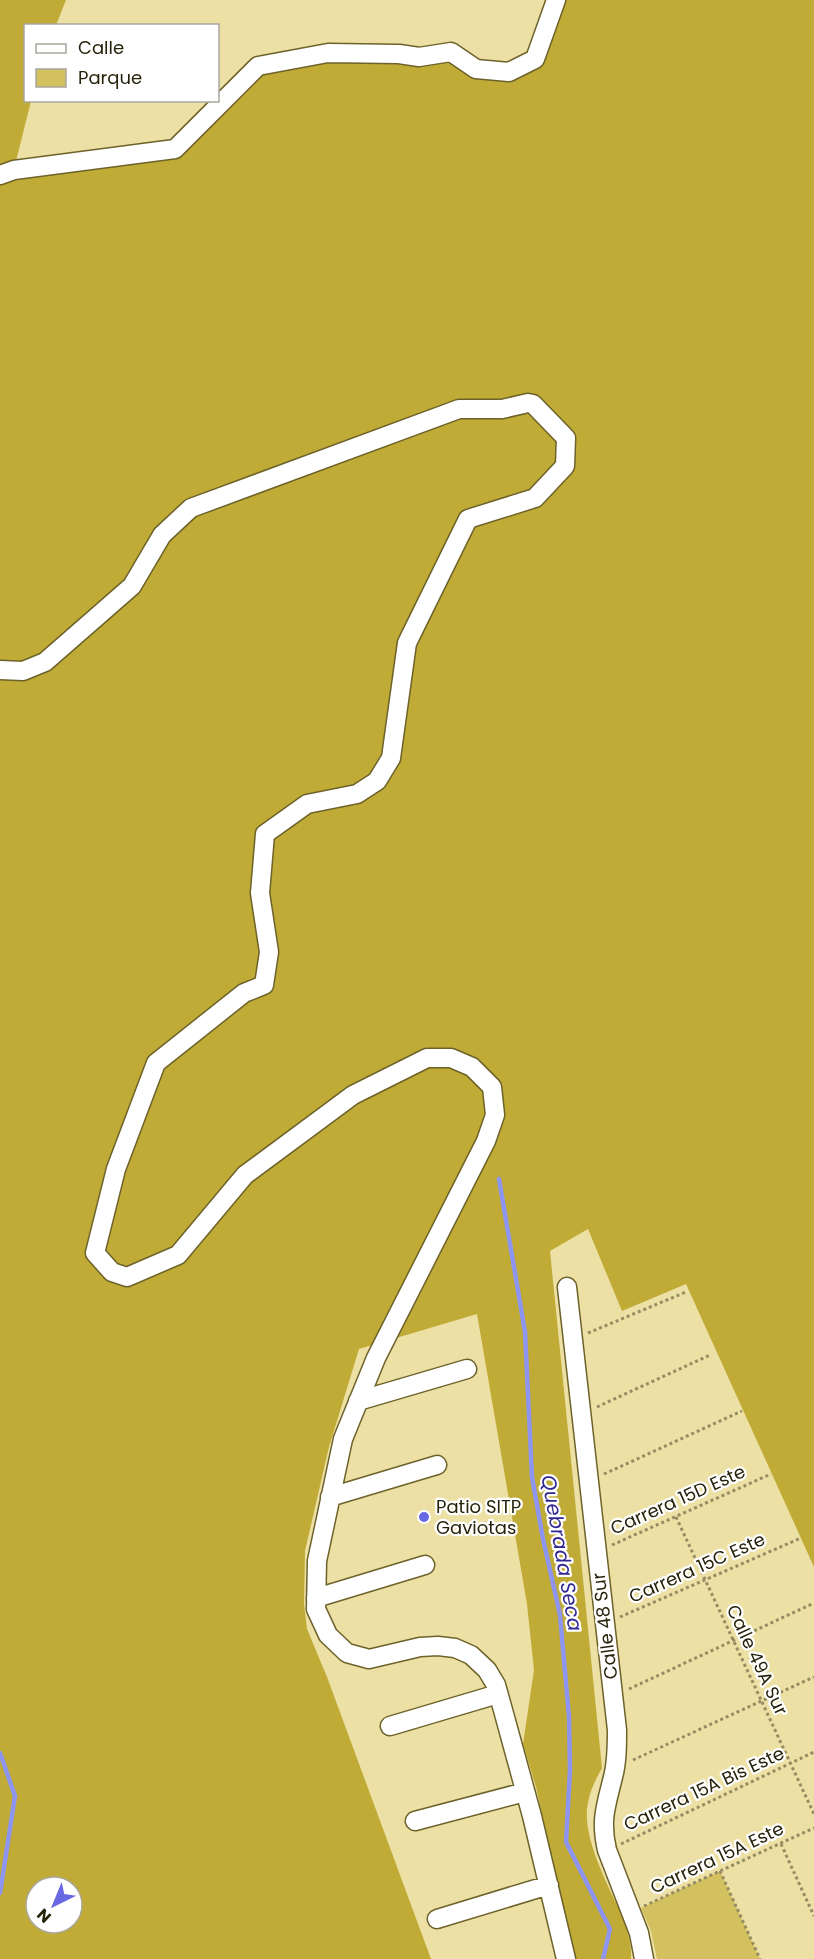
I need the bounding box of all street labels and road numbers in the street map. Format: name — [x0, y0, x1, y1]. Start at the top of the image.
street label: Carrera 15D Este — [606, 1459, 749, 1541]
street label: Carrera 15C Este — [625, 1526, 769, 1609]
street label: Calle 48 Sur — [586, 1571, 623, 1681]
street label: Calle 49A Sur — [721, 1600, 794, 1719]
street label: Carrera 15A Bis Este — [619, 1740, 788, 1837]
street label: Carrera 15A Este — [646, 1816, 788, 1899]

